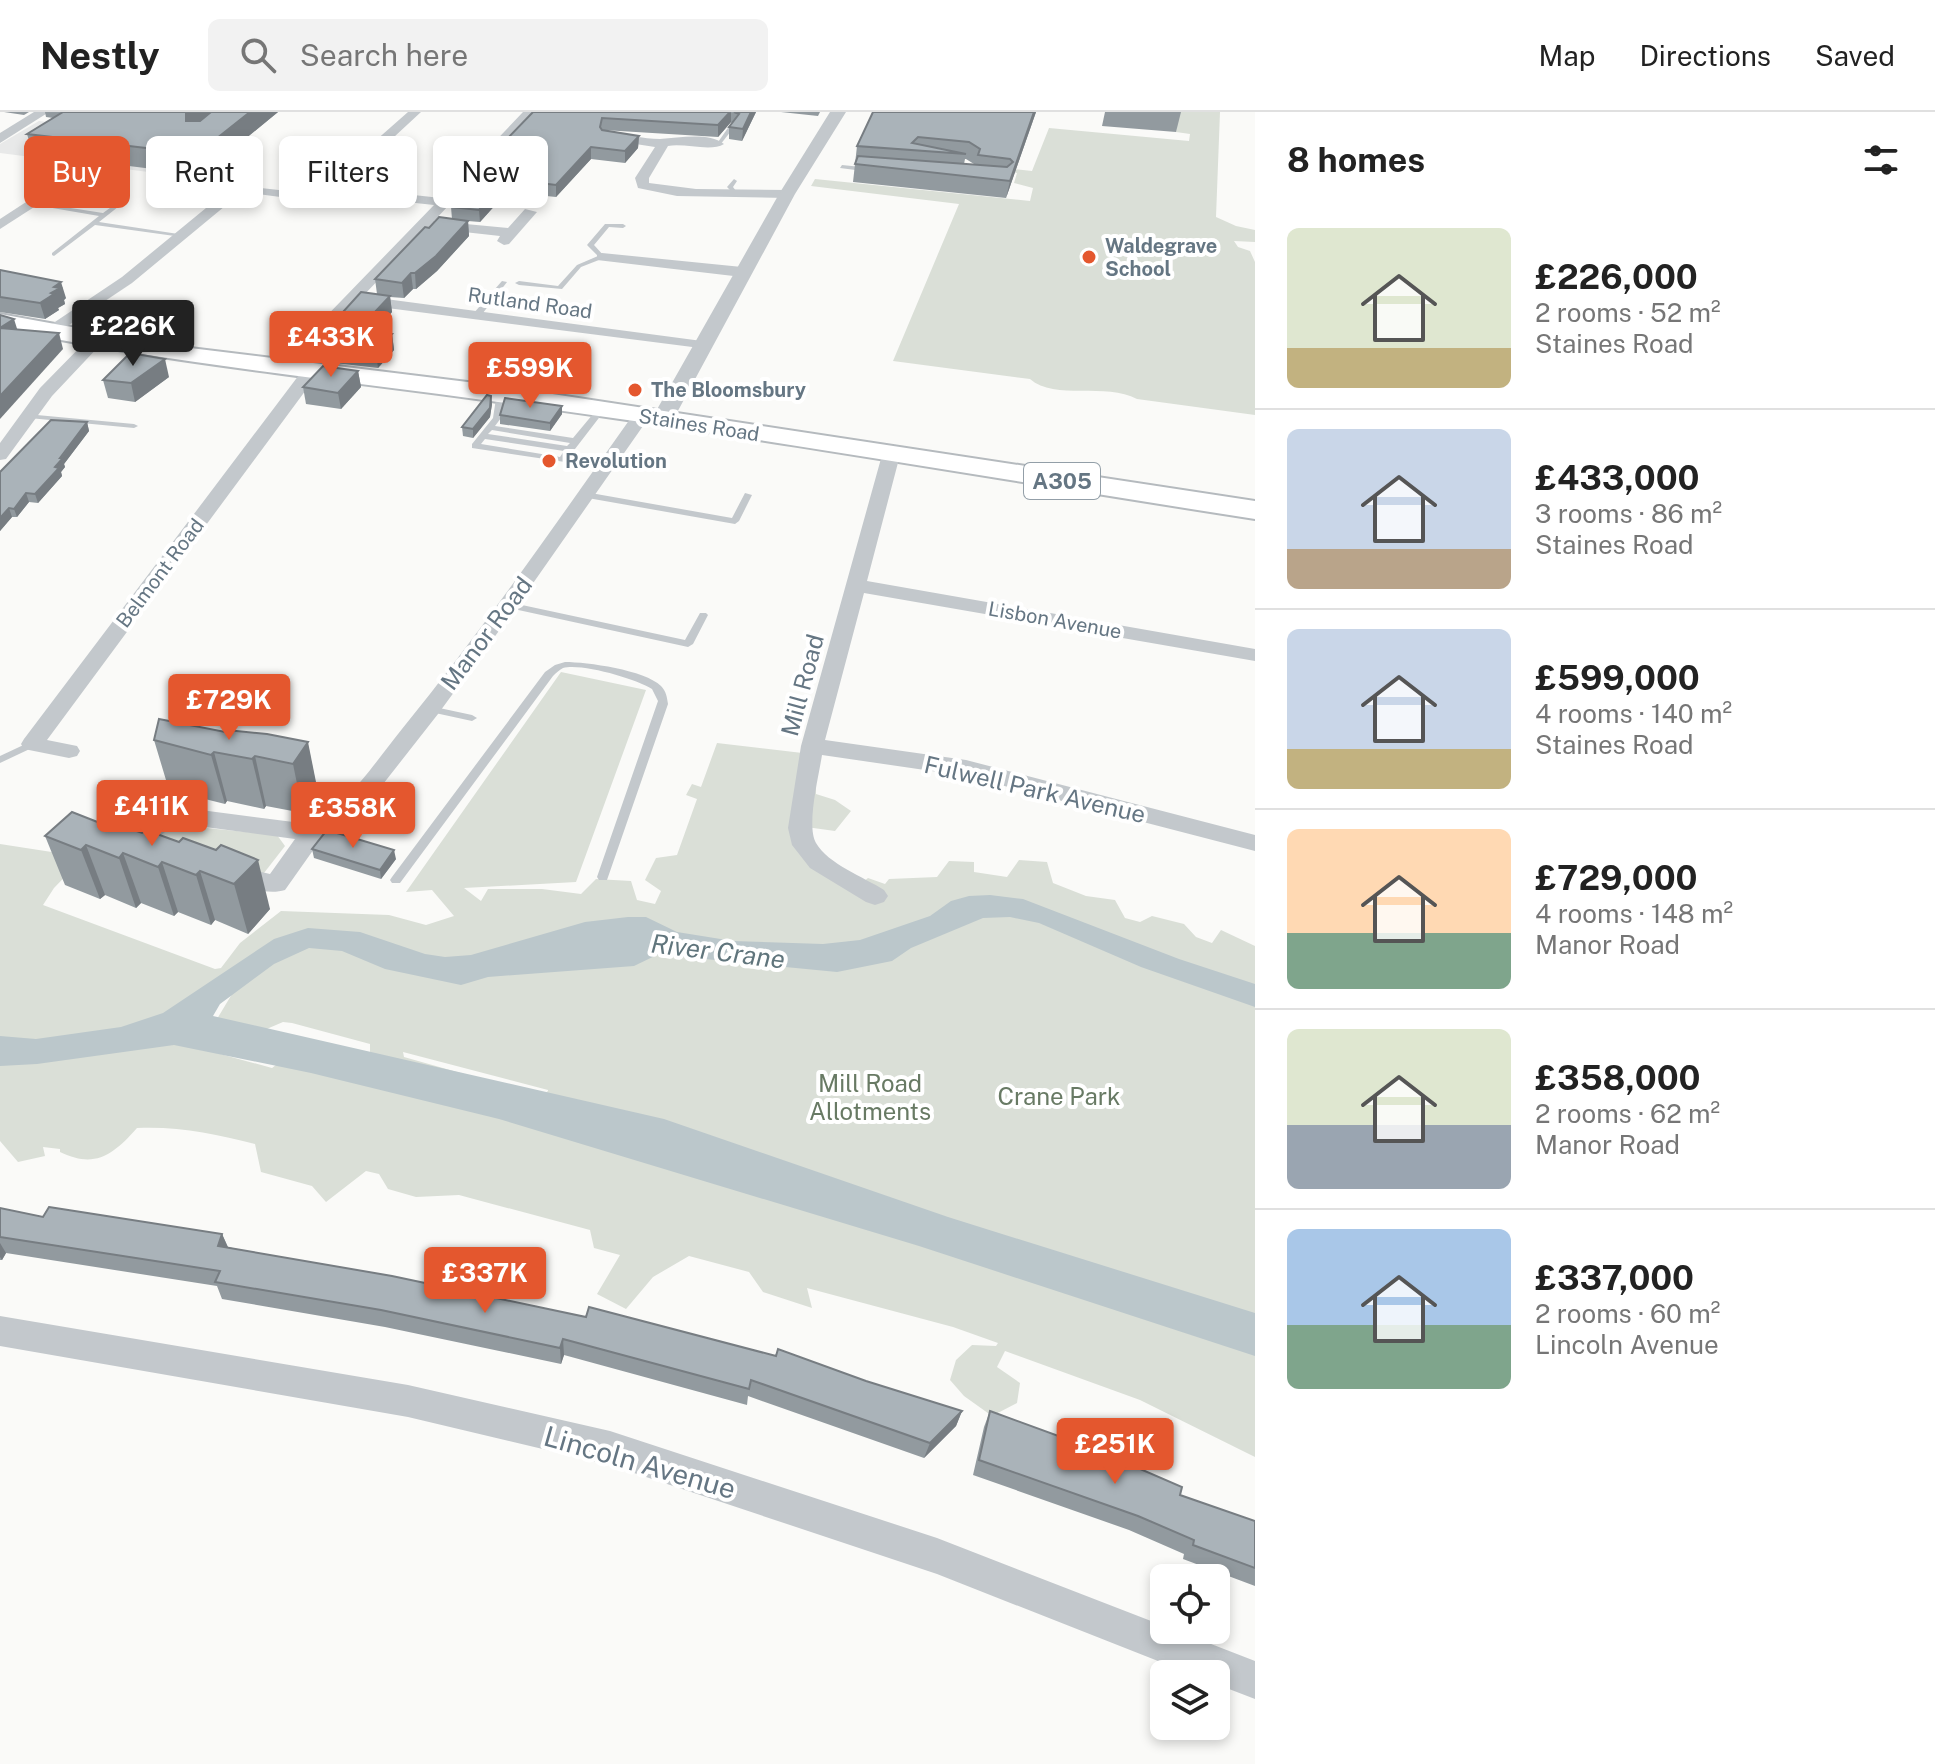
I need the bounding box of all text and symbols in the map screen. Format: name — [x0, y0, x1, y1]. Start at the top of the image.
search box — [208, 19, 768, 91]
text: Nestly — [40, 33, 160, 78]
icon: search — [236, 33, 280, 77]
text: Search here — [300, 37, 468, 73]
text: Map — [1539, 39, 1595, 72]
text: Directions — [1639, 39, 1771, 72]
text: Saved — [1815, 39, 1895, 72]
chip: Buy — [24, 136, 130, 208]
chip: Rent — [146, 136, 263, 208]
chip: Filters — [279, 136, 417, 208]
chip: New — [433, 136, 548, 208]
icon: filters — [1859, 138, 1903, 182]
text: 8 homes — [1287, 140, 1425, 180]
place label: Waldegrave School — [1105, 234, 1217, 281]
marker: Waldegrave School — [1080, 248, 1098, 266]
text: £226,000 — [1535, 257, 1698, 297]
icon: home — [1351, 260, 1447, 356]
street label: Rutland Road — [466, 282, 594, 324]
text: 2 rooms · 52 m² — [1535, 297, 1721, 328]
pin: £226K — [77, 300, 189, 368]
text: £226K — [90, 310, 176, 341]
pin: £433K — [275, 311, 387, 379]
text: £433K — [287, 321, 375, 352]
text: Staines Road — [1535, 328, 1694, 359]
pin: £599K — [474, 342, 586, 410]
text: £599K — [486, 352, 574, 383]
place label: The Bloomsbury — [651, 378, 806, 402]
marker: The Bloomsbury — [626, 381, 644, 399]
street label: Staines Road — [637, 404, 761, 446]
place label: Revolution — [565, 449, 667, 473]
marker: Revolution — [540, 452, 558, 470]
text: £433,000 — [1535, 458, 1699, 498]
icon: home — [1351, 461, 1447, 557]
road number: A305 — [1024, 463, 1100, 499]
text: 3 rooms · 86 m² — [1535, 498, 1722, 529]
street label: Belmont Road — [111, 514, 209, 632]
text: Staines Road — [1535, 529, 1694, 560]
street label: Manor Road — [435, 571, 537, 695]
street label: Lisbon Avenue — [986, 596, 1124, 644]
street label: Mill Road — [775, 631, 829, 739]
text: £599,000 — [1535, 658, 1700, 698]
icon: home — [1351, 661, 1447, 757]
pin: £729K — [173, 674, 285, 742]
text: £729K — [186, 684, 272, 715]
text: 4 rooms · 140 m² — [1535, 698, 1732, 729]
text: Staines Road — [1535, 729, 1694, 760]
street label: Fulwell Park Avenue — [922, 750, 1148, 828]
pin: £411K — [96, 780, 208, 848]
pin: £358K — [297, 782, 409, 850]
text: £411K — [115, 790, 189, 821]
text: £358K — [309, 792, 397, 823]
text: £729,000 — [1535, 858, 1697, 898]
icon: home — [1351, 861, 1447, 957]
text: 4 rooms · 148 m² — [1535, 898, 1733, 929]
water label: River Crane — [649, 927, 787, 975]
text: Manor Road — [1535, 929, 1680, 960]
text: £358,000 — [1535, 1058, 1700, 1098]
icon: home — [1351, 1061, 1447, 1157]
park label: Mill Road Allotments — [809, 1069, 931, 1125]
park label: Crane Park — [997, 1082, 1121, 1110]
text: 2 rooms · 62 m² — [1535, 1098, 1720, 1129]
text: Manor Road — [1535, 1129, 1680, 1160]
pin: £337K — [429, 1247, 541, 1315]
text: £337K — [442, 1257, 528, 1288]
text: £337,000 — [1535, 1258, 1694, 1298]
icon: home — [1351, 1261, 1447, 1357]
text: 2 rooms · 60 m² — [1535, 1298, 1720, 1329]
text: Lincoln Avenue — [1535, 1329, 1719, 1360]
pin: £251K — [1059, 1418, 1171, 1486]
street label: Lincoln Avenue — [540, 1419, 740, 1505]
text: £251K — [1075, 1428, 1155, 1459]
map controls — [1150, 1564, 1230, 1740]
button: locate — [1150, 1564, 1230, 1644]
button: layers — [1150, 1660, 1230, 1740]

